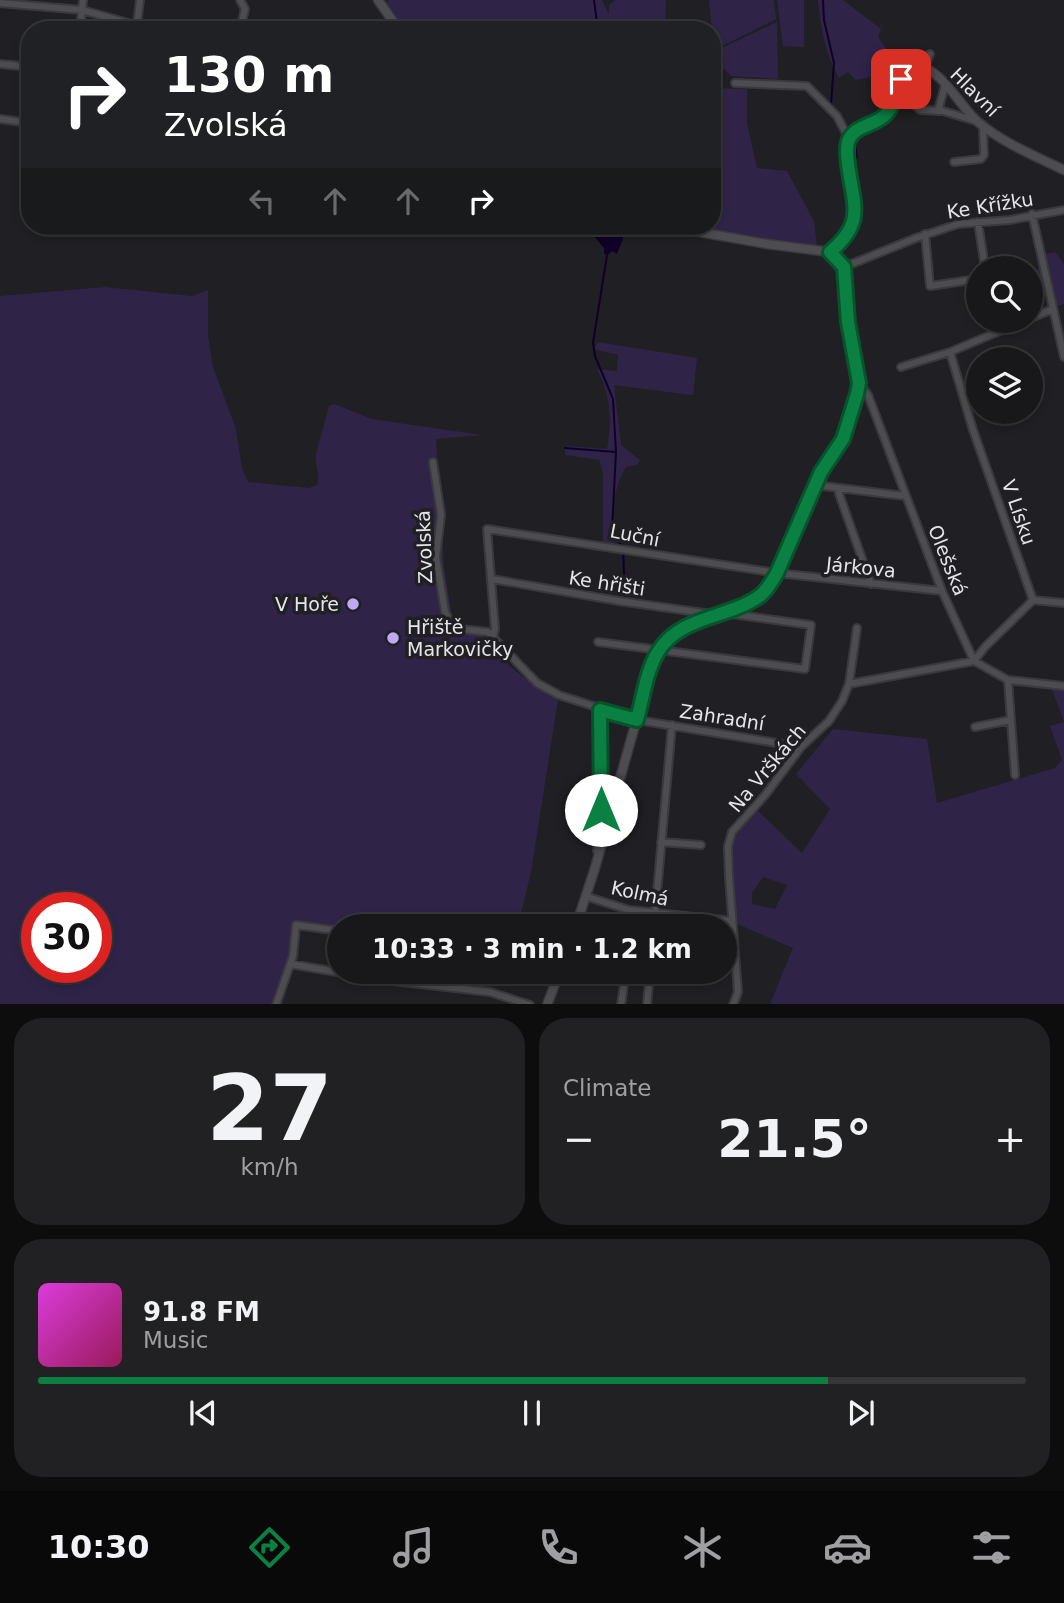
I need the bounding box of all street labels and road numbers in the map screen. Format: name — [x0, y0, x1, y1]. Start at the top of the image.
street label: Hlavní — [946, 63, 1004, 121]
street label: Ke Křížku — [945, 187, 1035, 223]
street label: V Lísku — [998, 477, 1040, 547]
street label: Zvolská — [412, 510, 436, 584]
street label: Luční — [608, 519, 662, 551]
street label: Olešská — [924, 522, 972, 598]
street label: Járkova — [824, 552, 897, 582]
street label: Ke hřišti — [567, 566, 647, 600]
street label: Zahradní — [678, 699, 767, 735]
street label: Na Vrškách — [724, 720, 810, 816]
street label: Kolmá — [609, 876, 671, 910]

